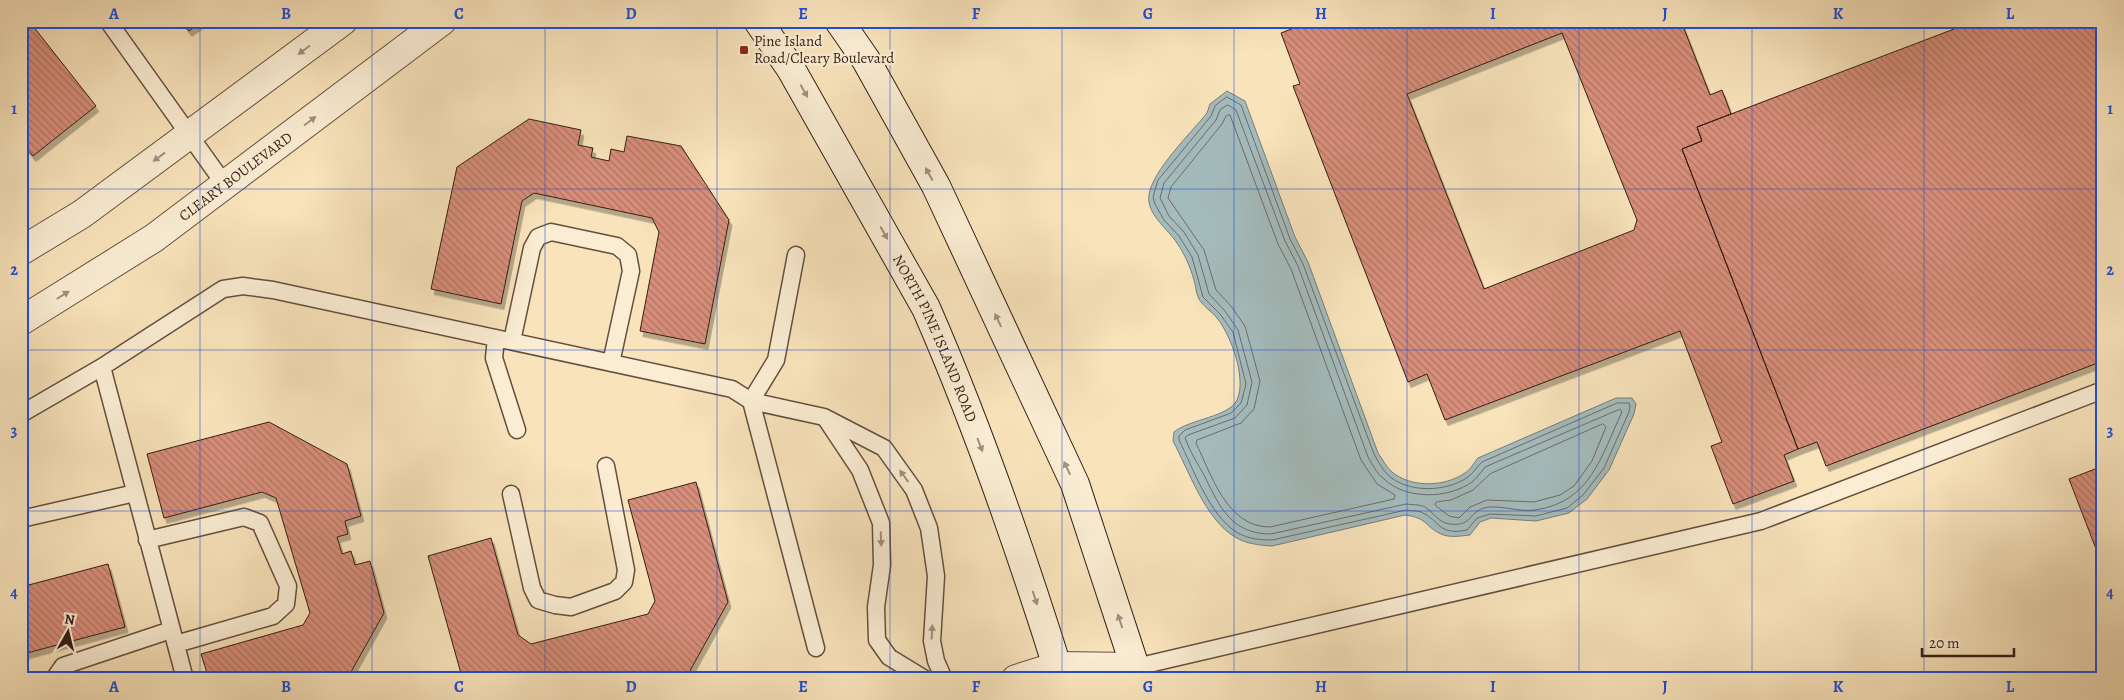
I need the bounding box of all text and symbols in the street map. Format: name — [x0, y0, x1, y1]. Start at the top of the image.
text: A — [108, 3, 120, 25]
text: B — [281, 3, 291, 25]
text: C — [454, 3, 464, 25]
text: D — [625, 3, 637, 25]
text: E — [798, 3, 808, 25]
text: F — [972, 3, 981, 25]
text: G — [1143, 3, 1153, 25]
text: H — [1315, 3, 1327, 25]
text: I — [1490, 3, 1496, 25]
text: J — [1662, 3, 1668, 25]
text: K — [1833, 3, 1844, 25]
text: L — [2006, 3, 2015, 25]
place label: Pine Island Road/Cleary Boulevard — [754, 31, 895, 68]
marker: Pine Island Road/Cleary Boulevard — [738, 44, 750, 56]
one-way arrow — [298, 45, 311, 56]
one-way arrow — [799, 85, 808, 98]
text: 1 — [11, 98, 17, 120]
text: 1 — [2107, 98, 2113, 120]
one-way arrow — [303, 116, 316, 127]
street label: CLEARY BOULEVARD — [175, 127, 297, 226]
one-way arrow — [153, 152, 166, 163]
one-way arrow — [925, 166, 933, 181]
one-way arrow — [879, 226, 888, 239]
street label: NORTH PINE ISLAND ROAD — [888, 251, 982, 425]
text: 2 — [10, 259, 18, 281]
text: 2 — [2106, 259, 2114, 281]
one-way arrow — [56, 291, 69, 300]
one-way arrow — [994, 313, 1003, 328]
text: 3 — [11, 420, 18, 442]
text: 3 — [2107, 420, 2114, 442]
one-way arrow — [976, 438, 984, 453]
one-way arrow — [1063, 461, 1071, 475]
one-way arrow — [899, 470, 909, 483]
one-way arrow — [878, 531, 886, 547]
text: 4 — [10, 582, 18, 604]
text: 4 — [2106, 582, 2114, 604]
one-way arrow — [1031, 590, 1039, 605]
north arrow — [42, 608, 92, 658]
text: N — [63, 610, 76, 630]
one-way arrow — [1116, 613, 1124, 628]
one-way arrow — [928, 624, 936, 640]
scale bar — [1922, 625, 2014, 657]
text: 20 m — [1929, 633, 1960, 653]
text: A — [108, 676, 120, 698]
text: B — [281, 676, 291, 698]
text: C — [454, 676, 464, 698]
text: D — [625, 676, 637, 698]
text: E — [798, 676, 808, 698]
text: F — [972, 676, 981, 698]
text: G — [1143, 676, 1153, 698]
text: H — [1315, 676, 1327, 698]
text: I — [1490, 676, 1496, 698]
text: J — [1662, 676, 1668, 698]
text: K — [1833, 676, 1844, 698]
text: L — [2006, 676, 2015, 698]

